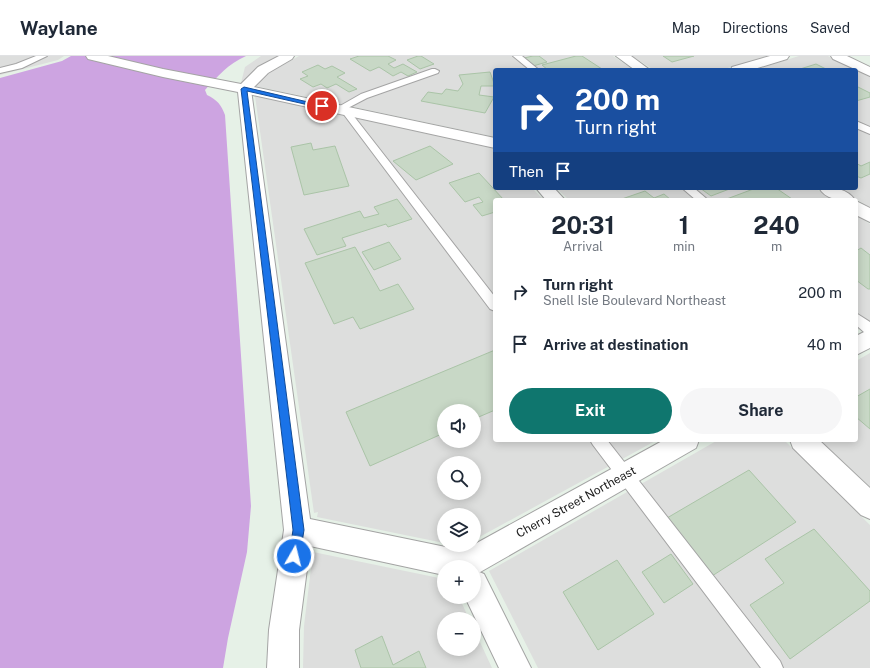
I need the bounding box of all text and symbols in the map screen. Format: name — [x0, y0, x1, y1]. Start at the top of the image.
text: Waylane — [20, 17, 98, 39]
text: Map — [672, 20, 700, 36]
text: Directions — [722, 20, 788, 36]
text: Saved — [810, 20, 850, 36]
text: 200 m — [575, 83, 660, 116]
icon: right — [509, 84, 561, 136]
pin — [305, 89, 339, 123]
icon: arrive — [311, 95, 333, 117]
text: Turn right — [575, 117, 657, 138]
icon: arrive — [552, 160, 574, 182]
text: Then — [509, 163, 544, 180]
text: 20:31 — [551, 211, 615, 239]
text: 1 — [679, 211, 689, 239]
text: 240 — [753, 211, 800, 239]
text: Arrival — [563, 239, 603, 254]
text: min — [673, 239, 695, 254]
text: m — [771, 239, 782, 254]
text: Turn right — [543, 276, 613, 293]
icon: right — [509, 281, 531, 303]
text: 200 m — [798, 284, 842, 301]
text: Snell Isle Boulevard Northeast — [543, 293, 726, 308]
icon: arrive — [509, 333, 531, 355]
text: Arrive at destination — [543, 336, 688, 353]
text: 40 m — [807, 336, 842, 353]
button: Exit — [509, 388, 672, 434]
button: Share — [680, 388, 842, 434]
map controls — [437, 404, 481, 656]
button: sound — [437, 404, 481, 448]
button: search — [437, 456, 481, 500]
street label: Cherry Street Northeast — [514, 463, 639, 541]
button: layers — [437, 508, 481, 552]
position arrow — [273, 535, 315, 577]
button: + — [437, 560, 481, 604]
button: − — [437, 612, 481, 656]

